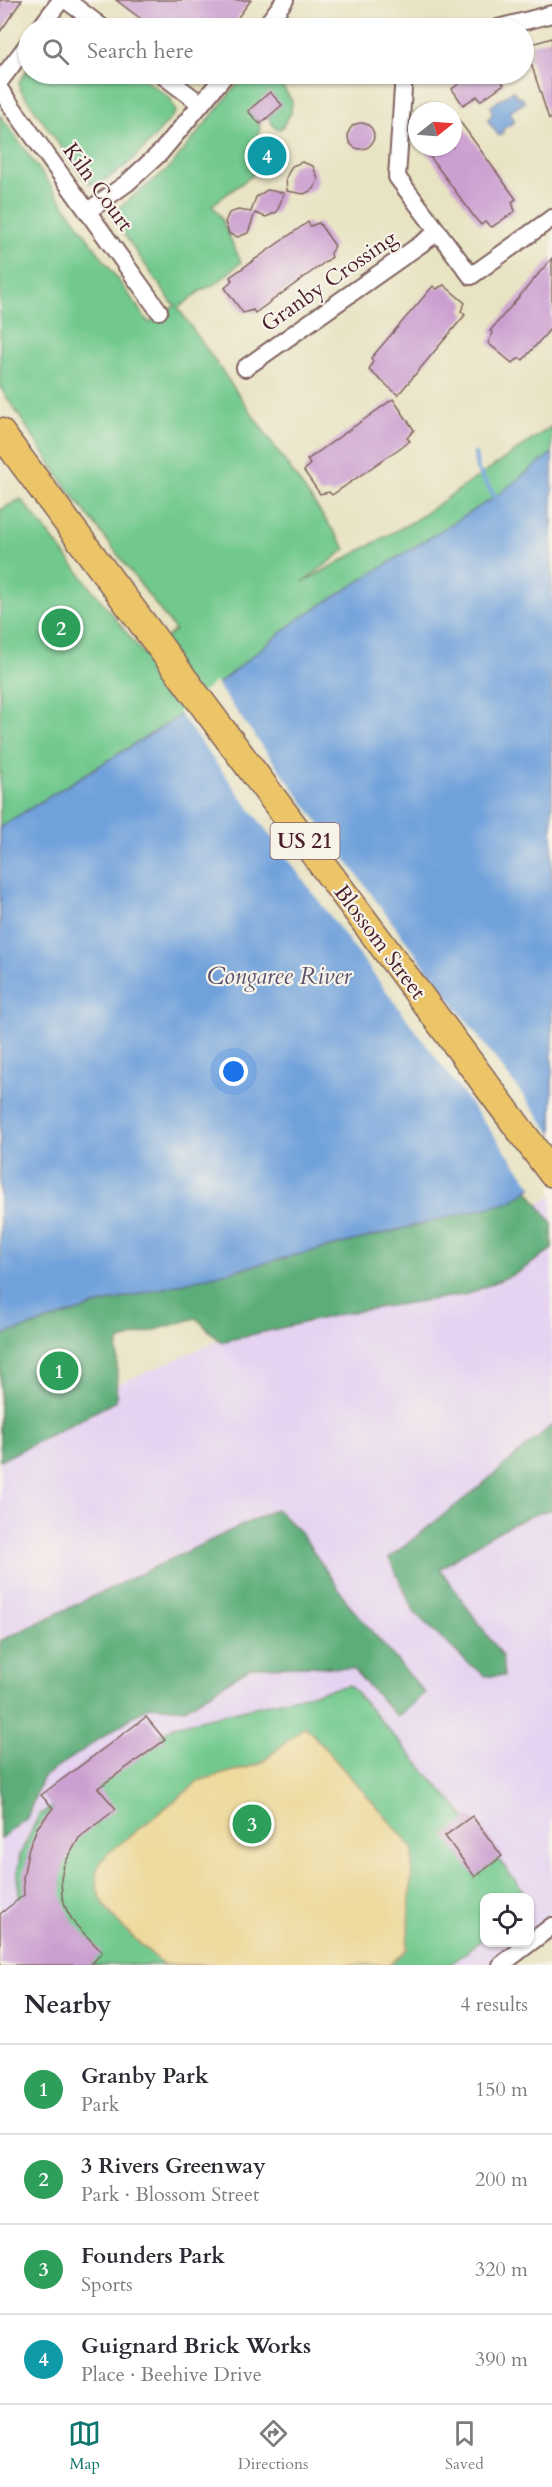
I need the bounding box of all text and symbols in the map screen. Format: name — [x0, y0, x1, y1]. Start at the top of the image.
search box — [18, 18, 534, 84]
icon: search — [39, 35, 72, 68]
text: Search here — [87, 36, 194, 66]
north arrow — [408, 102, 462, 156]
pin: 4 — [248, 134, 286, 178]
street label: Kiln Court — [56, 137, 140, 237]
street label: Granby Crossing — [255, 223, 403, 339]
pin: 2 — [42, 606, 80, 650]
road number: US 21 — [270, 823, 340, 859]
street label: Blossom Street — [327, 878, 433, 1006]
water label: Congaree River — [207, 960, 352, 993]
your location — [219, 1057, 248, 1086]
pin: 1 — [40, 1348, 78, 1394]
pin: 3 — [232, 1802, 272, 1846]
map controls — [480, 1893, 534, 1947]
button: locate — [480, 1893, 534, 1947]
text: Nearby — [24, 1987, 112, 2022]
text: 4 results — [460, 1991, 528, 2018]
text: Granby Park — [81, 2061, 209, 2091]
text: 1 — [38, 2076, 49, 2103]
text: 150 m — [475, 2076, 528, 2103]
text: Park — [81, 2091, 119, 2118]
text: 3 Rivers Greenway — [81, 2151, 266, 2181]
text: 2 — [38, 2166, 49, 2193]
text: 200 m — [475, 2166, 528, 2193]
text: Park · Blossom Street — [81, 2181, 259, 2208]
text: Founders Park — [81, 2241, 225, 2271]
text: 3 — [38, 2256, 49, 2283]
text: 320 m — [475, 2256, 528, 2283]
text: Sports — [81, 2271, 133, 2298]
text: Guignard Brick Works — [81, 2331, 311, 2361]
text: 4 — [38, 2346, 49, 2373]
text: 390 m — [475, 2346, 528, 2373]
text: Place · Beehive Drive — [81, 2361, 262, 2388]
tab: Map — [68, 2417, 101, 2475]
tab: Directions — [238, 2417, 308, 2475]
tab: Saved — [445, 2417, 484, 2475]

